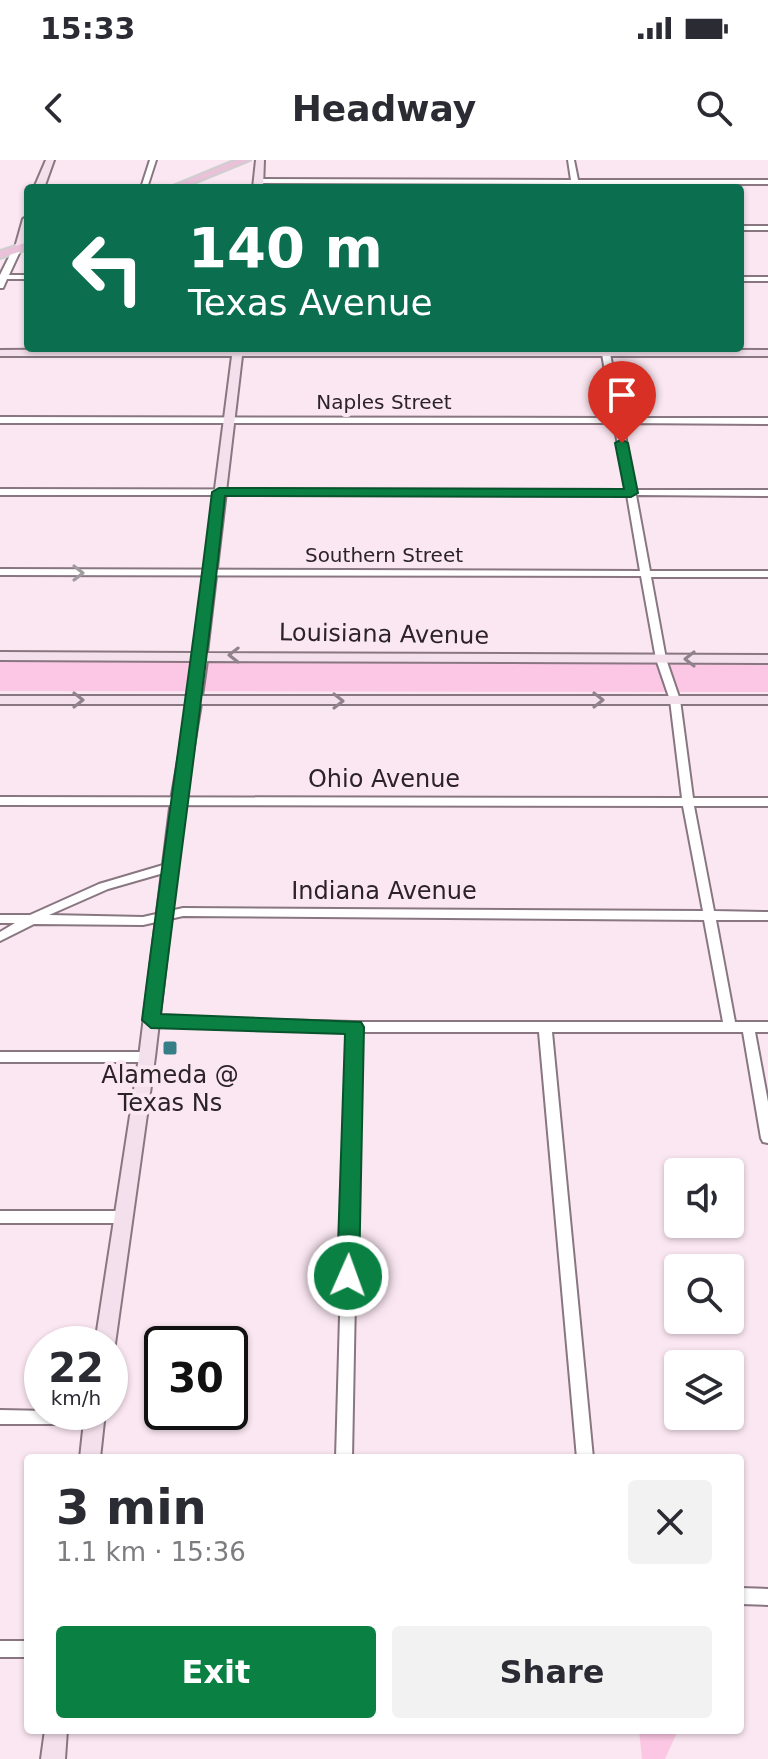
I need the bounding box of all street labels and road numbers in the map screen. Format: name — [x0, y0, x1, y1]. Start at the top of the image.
street label: Naples Street — [316, 390, 452, 414]
street label: Southern Street — [305, 543, 463, 567]
street label: Louisiana Avenue — [279, 618, 489, 650]
street label: Ohio Avenue — [308, 765, 460, 793]
street label: Indiana Avenue — [291, 877, 477, 905]

